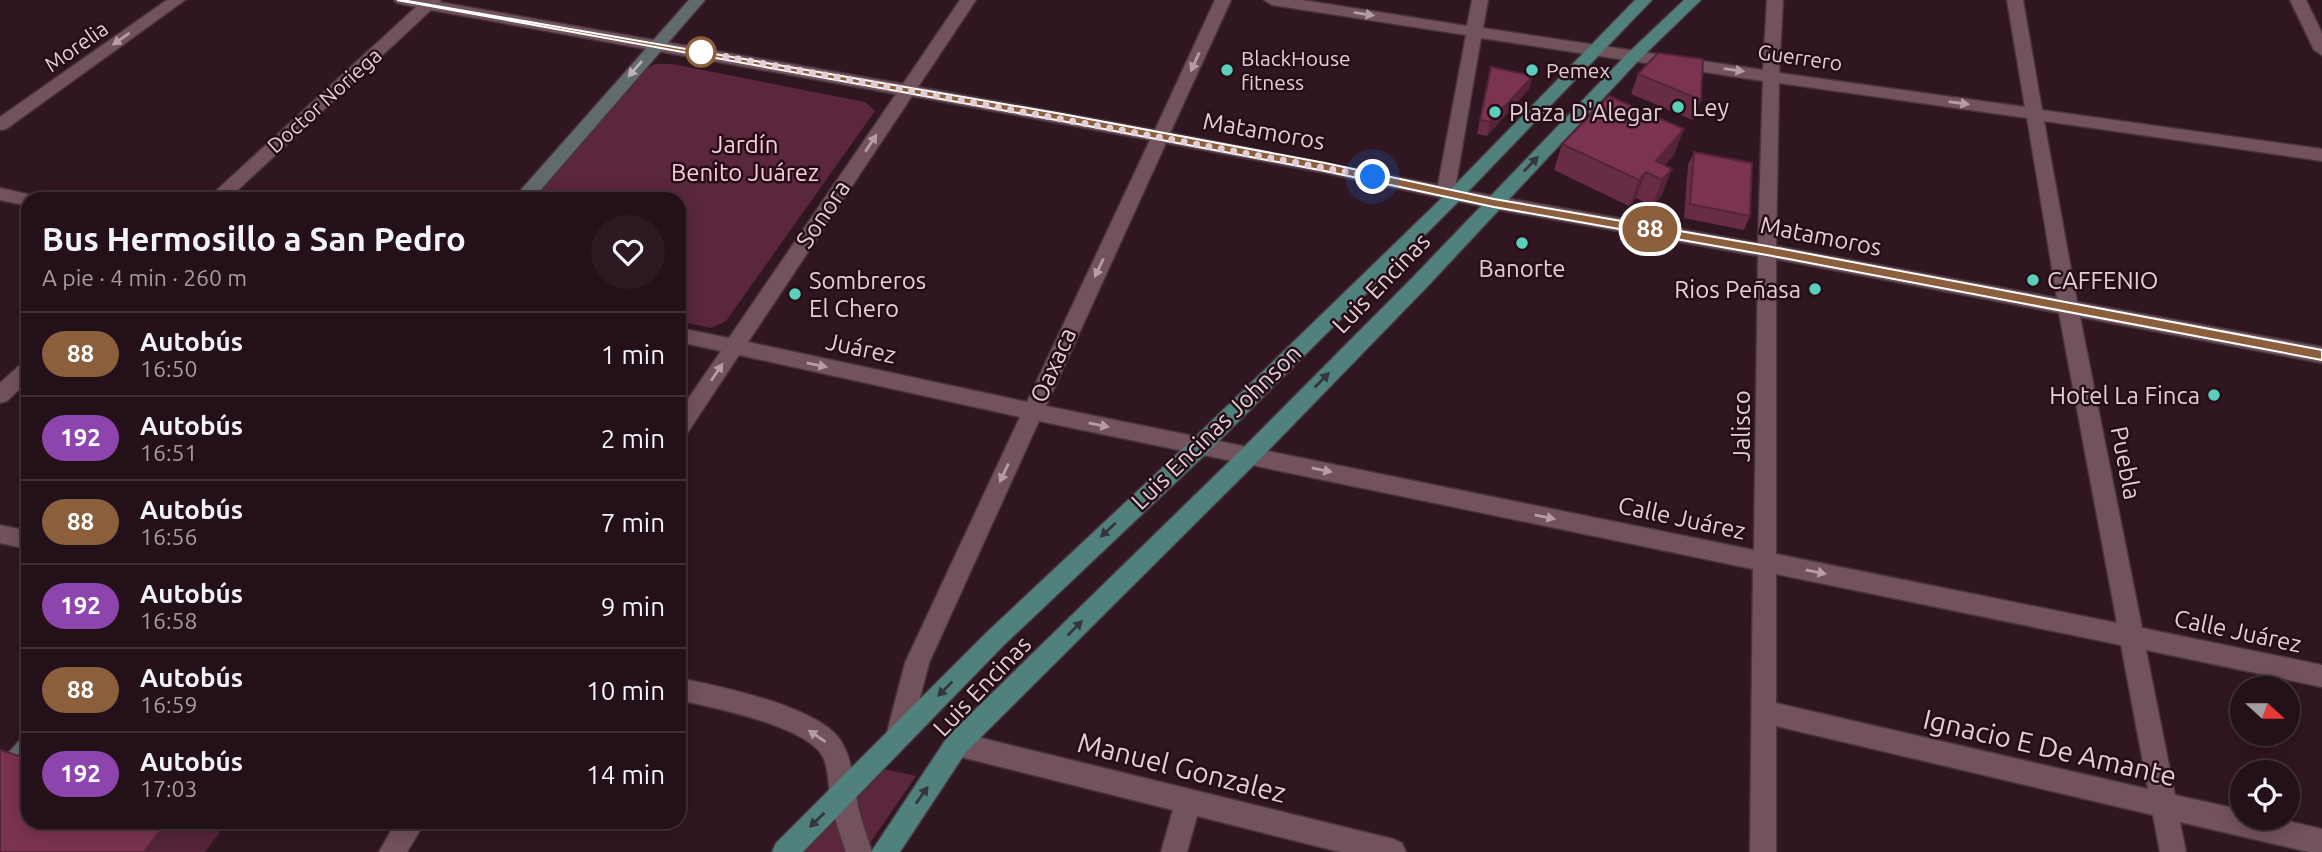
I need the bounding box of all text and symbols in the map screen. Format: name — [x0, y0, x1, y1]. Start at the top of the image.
one-way arrow — [1353, 9, 1375, 20]
street label: Morelia — [40, 16, 112, 76]
one-way arrow — [112, 32, 130, 46]
unlabelled marker — [686, 37, 716, 67]
street label: Guerrero — [1756, 39, 1844, 75]
street label: Doctor Noriega — [262, 43, 386, 157]
place label: BlackHouse fitness — [1241, 46, 1351, 94]
one-way arrow — [1189, 52, 1201, 72]
place label: Pemex — [1546, 58, 1610, 82]
one-way arrow — [628, 61, 643, 78]
marker: BlackHouse fitness — [1219, 62, 1235, 78]
marker: Pemex — [1524, 62, 1540, 78]
one-way arrow — [1723, 65, 1745, 76]
place label: Ley — [1692, 94, 1729, 121]
one-way arrow — [1948, 98, 1970, 109]
place label: Plaza D'Alegar — [1509, 99, 1662, 126]
marker: Ley — [1670, 99, 1686, 115]
marker: Plaza D'Alegar — [1487, 104, 1503, 120]
street label: Matamoros — [1201, 107, 1327, 155]
park label: Jardín Benito Juárez — [671, 131, 819, 186]
one-way arrow — [864, 133, 877, 152]
one-way arrow — [1523, 156, 1539, 173]
your location — [1355, 159, 1390, 194]
street label: Sonora — [791, 175, 855, 253]
line badge: 88 — [1618, 206, 1682, 252]
street label: Matamoros — [1758, 211, 1884, 261]
button: heart — [591, 215, 665, 289]
text: 88 — [1636, 215, 1664, 242]
text: Bus Hermosillo a San Pedro — [42, 220, 466, 257]
street label: Luis Encinas — [1327, 227, 1435, 339]
marker: Banorte — [1514, 235, 1530, 251]
place label: Banorte — [1478, 255, 1566, 282]
one-way arrow — [1093, 258, 1104, 278]
text: A pie · 4 min · 260 m — [42, 265, 247, 290]
place label: Sombreros El Chero — [809, 267, 926, 322]
place label: CAFFENIO — [2047, 267, 2158, 294]
marker: CAFFENIO — [2025, 272, 2041, 288]
place label: Rios Peñasa — [1674, 276, 1801, 303]
marker: Rios Peñasa — [1807, 281, 1823, 297]
marker: Sombreros El Chero — [787, 286, 803, 302]
street label: Oaxaca — [1025, 324, 1081, 406]
text: Autobús — [140, 327, 243, 356]
street label: Juárez — [823, 327, 899, 369]
street label: Luis Encinas Johnson — [1126, 339, 1306, 515]
text: 88 — [67, 340, 94, 367]
text: 1 min — [601, 340, 665, 369]
text: 16:50 — [140, 356, 198, 381]
one-way arrow — [806, 360, 828, 371]
one-way arrow — [710, 363, 724, 381]
one-way arrow — [1314, 372, 1331, 389]
place label: Hotel La Finca — [2049, 382, 2200, 409]
marker: Hotel La Finca — [2206, 387, 2222, 403]
street label: Jalisco — [1728, 390, 1755, 462]
text: Autobús — [140, 411, 243, 440]
one-way arrow — [1088, 419, 1110, 430]
text: 192 — [60, 424, 101, 451]
text: 2 min — [601, 424, 665, 453]
street label: Puebla — [2106, 424, 2146, 502]
text: 16:51 — [140, 440, 198, 465]
one-way arrow — [998, 463, 1009, 484]
one-way arrow — [1311, 465, 1333, 476]
street label: Calle Juárez — [1616, 491, 1748, 545]
text: Autobús — [140, 495, 243, 524]
text: 88 — [67, 508, 94, 535]
text: 7 min — [601, 508, 665, 537]
one-way arrow — [1534, 511, 1556, 522]
one-way arrow — [1100, 522, 1117, 538]
text: 16:56 — [140, 524, 198, 549]
one-way arrow — [1805, 567, 1827, 578]
text: Autobús — [140, 579, 243, 608]
text: 192 — [60, 592, 101, 619]
text: 9 min — [601, 592, 665, 621]
street label: Calle Juárez — [2172, 604, 2304, 658]
text: 16:58 — [140, 608, 198, 633]
one-way arrow — [1067, 620, 1084, 637]
street label: Luis Encinas — [928, 630, 1036, 742]
text: Autobús — [140, 663, 243, 692]
text: 88 — [67, 676, 94, 703]
text: 10 min — [586, 676, 665, 705]
north arrow — [2230, 676, 2300, 746]
map controls — [2230, 676, 2300, 830]
one-way arrow — [937, 681, 954, 698]
text: 16:59 — [140, 692, 198, 717]
street label: Ignacio E De Amante — [1920, 703, 2180, 791]
street label: Manuel Gonzalez — [1075, 726, 1289, 808]
one-way arrow — [808, 730, 827, 743]
text: Autobús — [140, 747, 243, 776]
text: 192 — [60, 760, 101, 787]
text: 14 min — [586, 760, 665, 789]
button: locate — [2230, 760, 2300, 830]
text: 17:03 — [140, 776, 198, 801]
one-way arrow — [915, 786, 929, 804]
one-way arrow — [809, 812, 826, 828]

